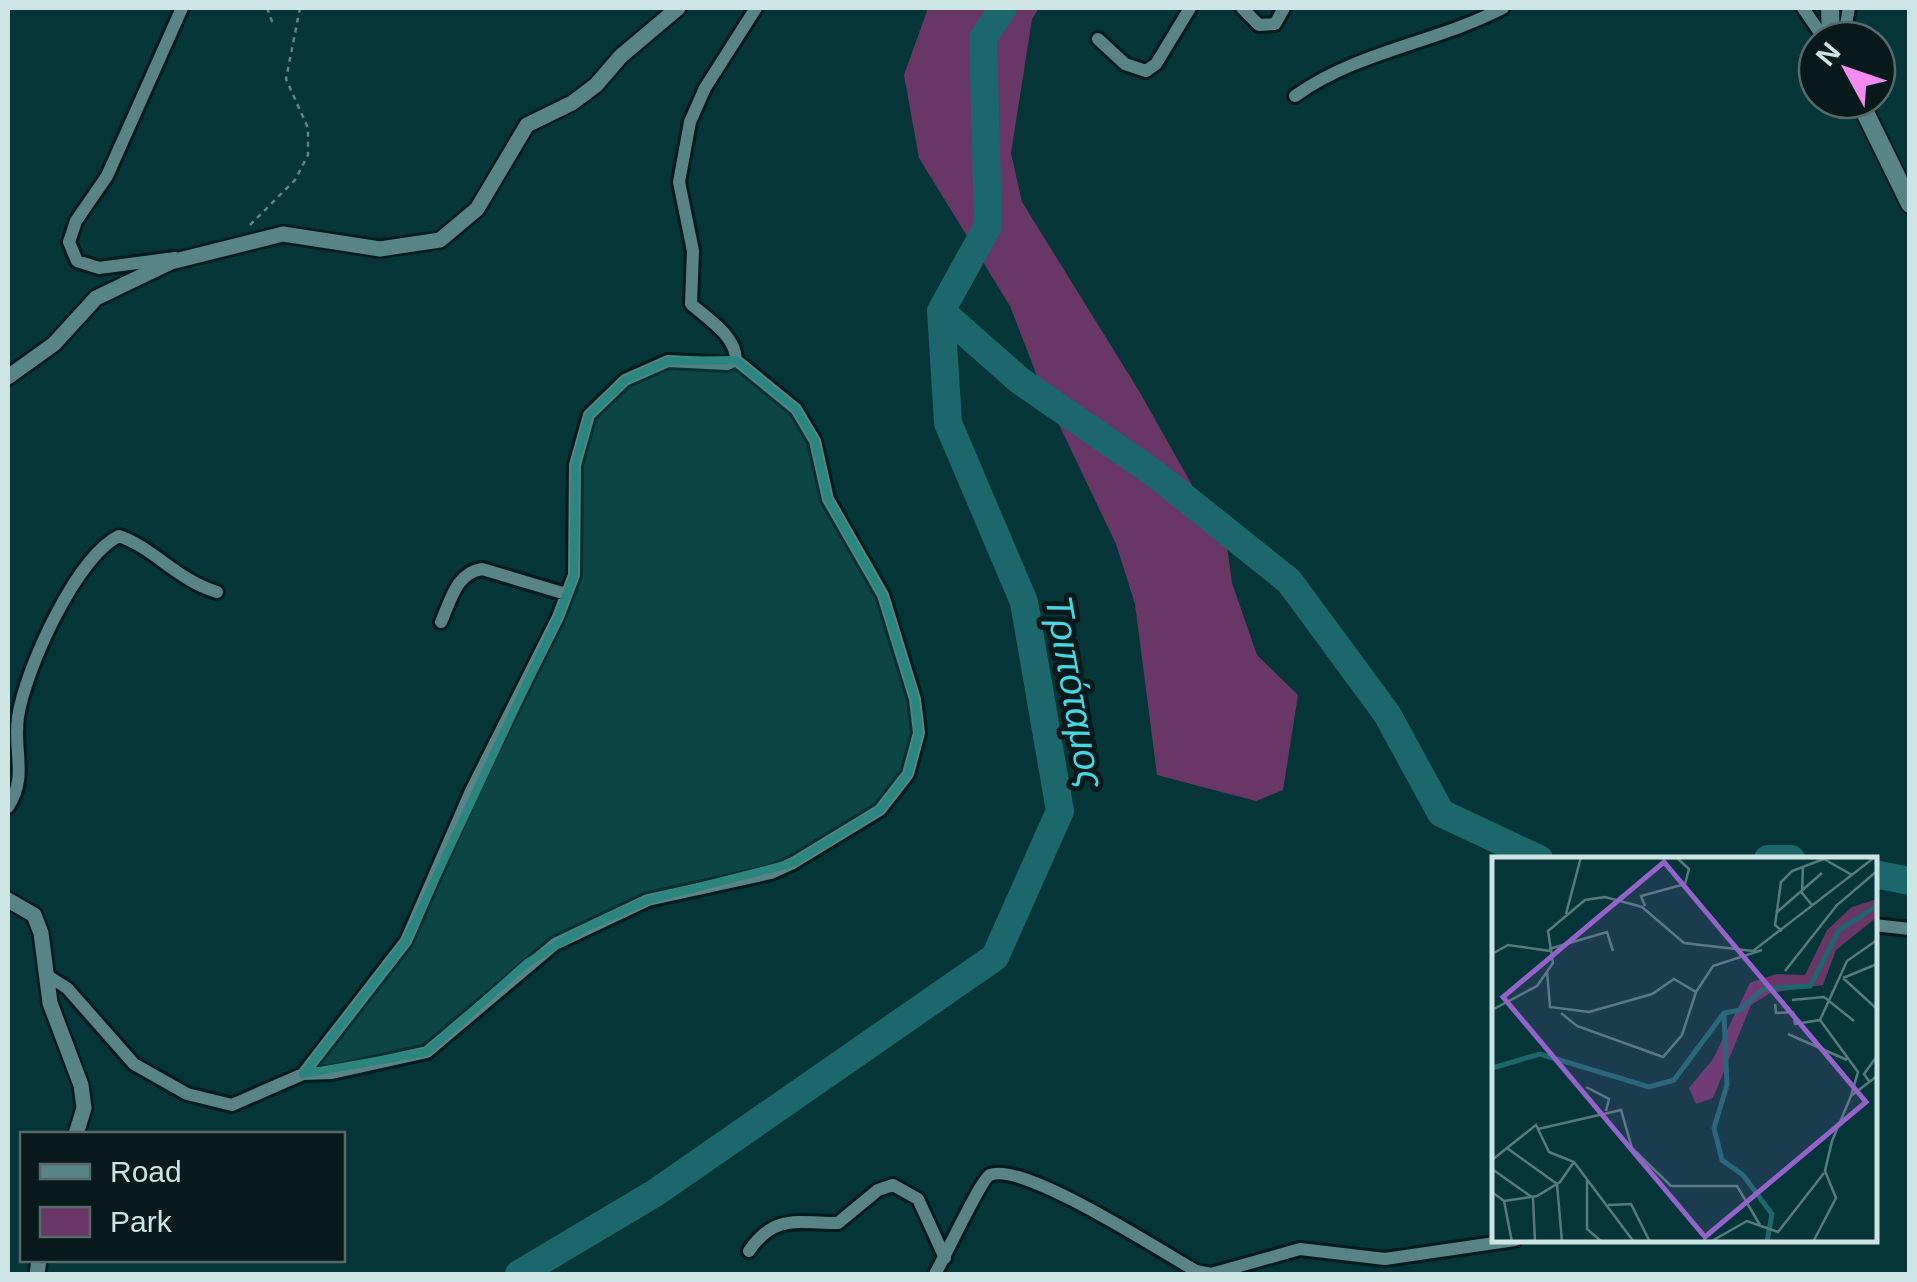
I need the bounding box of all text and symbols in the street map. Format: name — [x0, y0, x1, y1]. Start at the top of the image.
north arrow — [1797, 20, 1897, 120]
text: N — [1810, 37, 1847, 72]
water label: Τριπόταμος — [1037, 592, 1113, 792]
inset map — [1492, 857, 1877, 1242]
legend — [20, 1132, 345, 1262]
text: Road — [110, 1155, 182, 1188]
text: Park — [110, 1205, 173, 1238]

